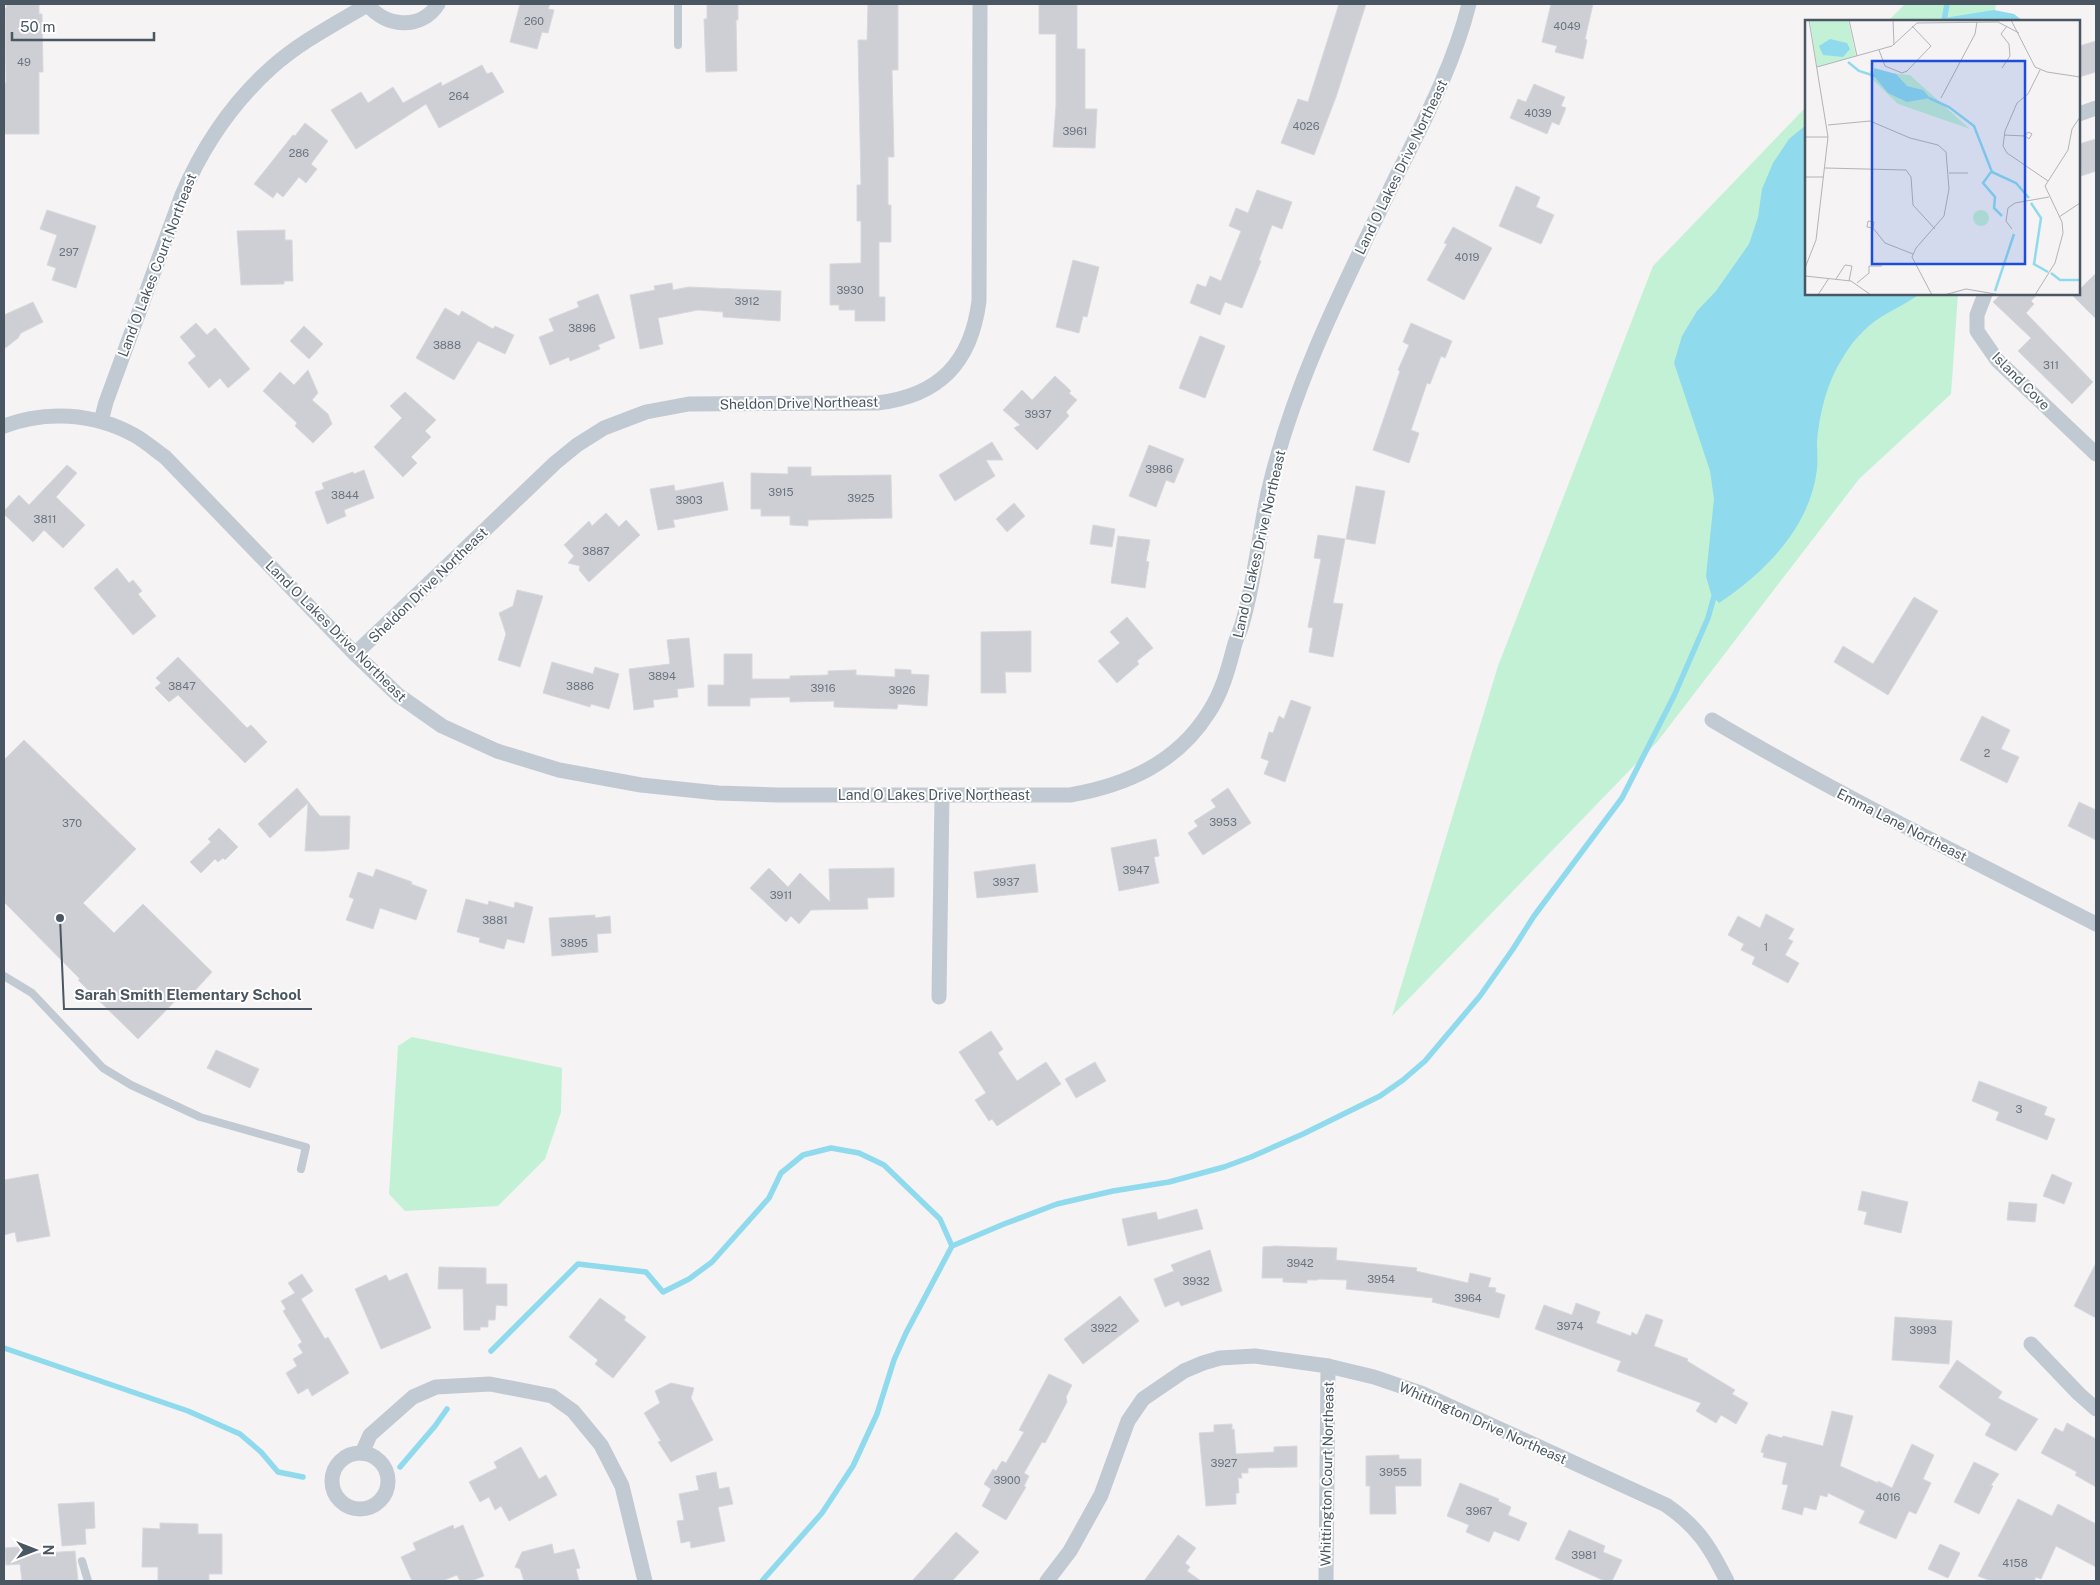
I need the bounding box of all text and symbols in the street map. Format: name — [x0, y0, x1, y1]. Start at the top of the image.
scale bar — [12, 10, 155, 42]
house number: 260 — [524, 15, 544, 27]
text: 50 m — [20, 18, 55, 35]
house number: 4049 — [1553, 20, 1581, 32]
inset map — [1805, 20, 2080, 295]
house number: 49 — [17, 56, 31, 68]
street label: Land O Lakes Drive Northeast — [1352, 77, 1450, 257]
house number: 264 — [449, 90, 469, 102]
house number: 4039 — [1524, 107, 1552, 119]
house number: 4026 — [1292, 120, 1320, 132]
house number: 3961 — [1063, 125, 1087, 137]
house number: 286 — [289, 147, 309, 159]
street label: Land O Lakes Court Northeast — [115, 171, 199, 359]
house number: 297 — [59, 246, 79, 258]
house number: 4019 — [1455, 251, 1480, 263]
house number: 3930 — [836, 284, 864, 296]
house number: 3912 — [735, 295, 760, 307]
house number: 3896 — [568, 322, 596, 334]
house number: 3888 — [433, 339, 461, 351]
street label: Island Cove — [1989, 349, 2053, 413]
house number: 311 — [2043, 359, 2059, 371]
street label: Sheldon Drive Northeast — [719, 394, 879, 412]
house number: 3937 — [1025, 408, 1052, 420]
street label: Land O Lakes Drive Northeast — [1230, 448, 1288, 640]
house number: 3986 — [1145, 463, 1173, 475]
house number: 3915 — [768, 486, 794, 498]
house number: 3844 — [331, 489, 359, 501]
house number: 3925 — [847, 492, 875, 504]
house number: 3903 — [675, 494, 703, 506]
house number: 3811 — [34, 513, 56, 525]
street label: Sheldon Drive Northeast — [365, 524, 491, 646]
house number: 3887 — [582, 545, 610, 557]
street label: Land O Lakes Drive Northeast — [262, 557, 410, 705]
house number: 3894 — [648, 670, 676, 682]
house number: 3847 — [168, 680, 196, 692]
house number: 3886 — [566, 680, 594, 692]
house number: 3916 — [810, 682, 836, 694]
house number: 3926 — [888, 684, 916, 696]
house number: 2 — [1984, 747, 1991, 759]
street label: Emma Lane Northeast — [1834, 785, 1970, 865]
street label: Land O Lakes Drive Northeast — [838, 787, 1030, 803]
house number: 3953 — [1209, 816, 1237, 828]
house number: 370 — [62, 817, 82, 829]
house number: 3947 — [1122, 864, 1150, 876]
house number: 3937 — [993, 876, 1020, 888]
house number: 3911 — [770, 889, 792, 901]
house number: 3881 — [482, 914, 508, 926]
house number: 3895 — [560, 937, 588, 949]
house number: 1 — [1764, 941, 1768, 953]
callout: Sarah Smith Elementary School — [64, 979, 312, 1009]
text: Sarah Smith Elementary School — [74, 986, 302, 1003]
house number: 3 — [2016, 1103, 2023, 1115]
house number: 3942 — [1286, 1257, 1314, 1269]
house number: 3954 — [1367, 1273, 1395, 1285]
house number: 3932 — [1182, 1275, 1210, 1287]
house number: 3964 — [1454, 1292, 1482, 1304]
house number: 3974 — [1557, 1320, 1583, 1332]
house number: 3922 — [1091, 1322, 1118, 1334]
house number: 3993 — [1909, 1324, 1937, 1336]
street label: Whittington Drive Northeast — [1397, 1379, 1569, 1467]
street label: Whittington Court Northeast — [1317, 1381, 1337, 1567]
house number: 3927 — [1211, 1457, 1238, 1469]
house number: 3955 — [1379, 1466, 1407, 1478]
house number: 3900 — [993, 1474, 1021, 1486]
house number: 4016 — [1876, 1491, 1901, 1503]
house number: 3967 — [1466, 1505, 1493, 1517]
north arrow — [10, 1525, 60, 1575]
text: N — [40, 1545, 56, 1555]
house number: 3981 — [1571, 1549, 1597, 1561]
house number: 4158 — [2002, 1557, 2028, 1569]

